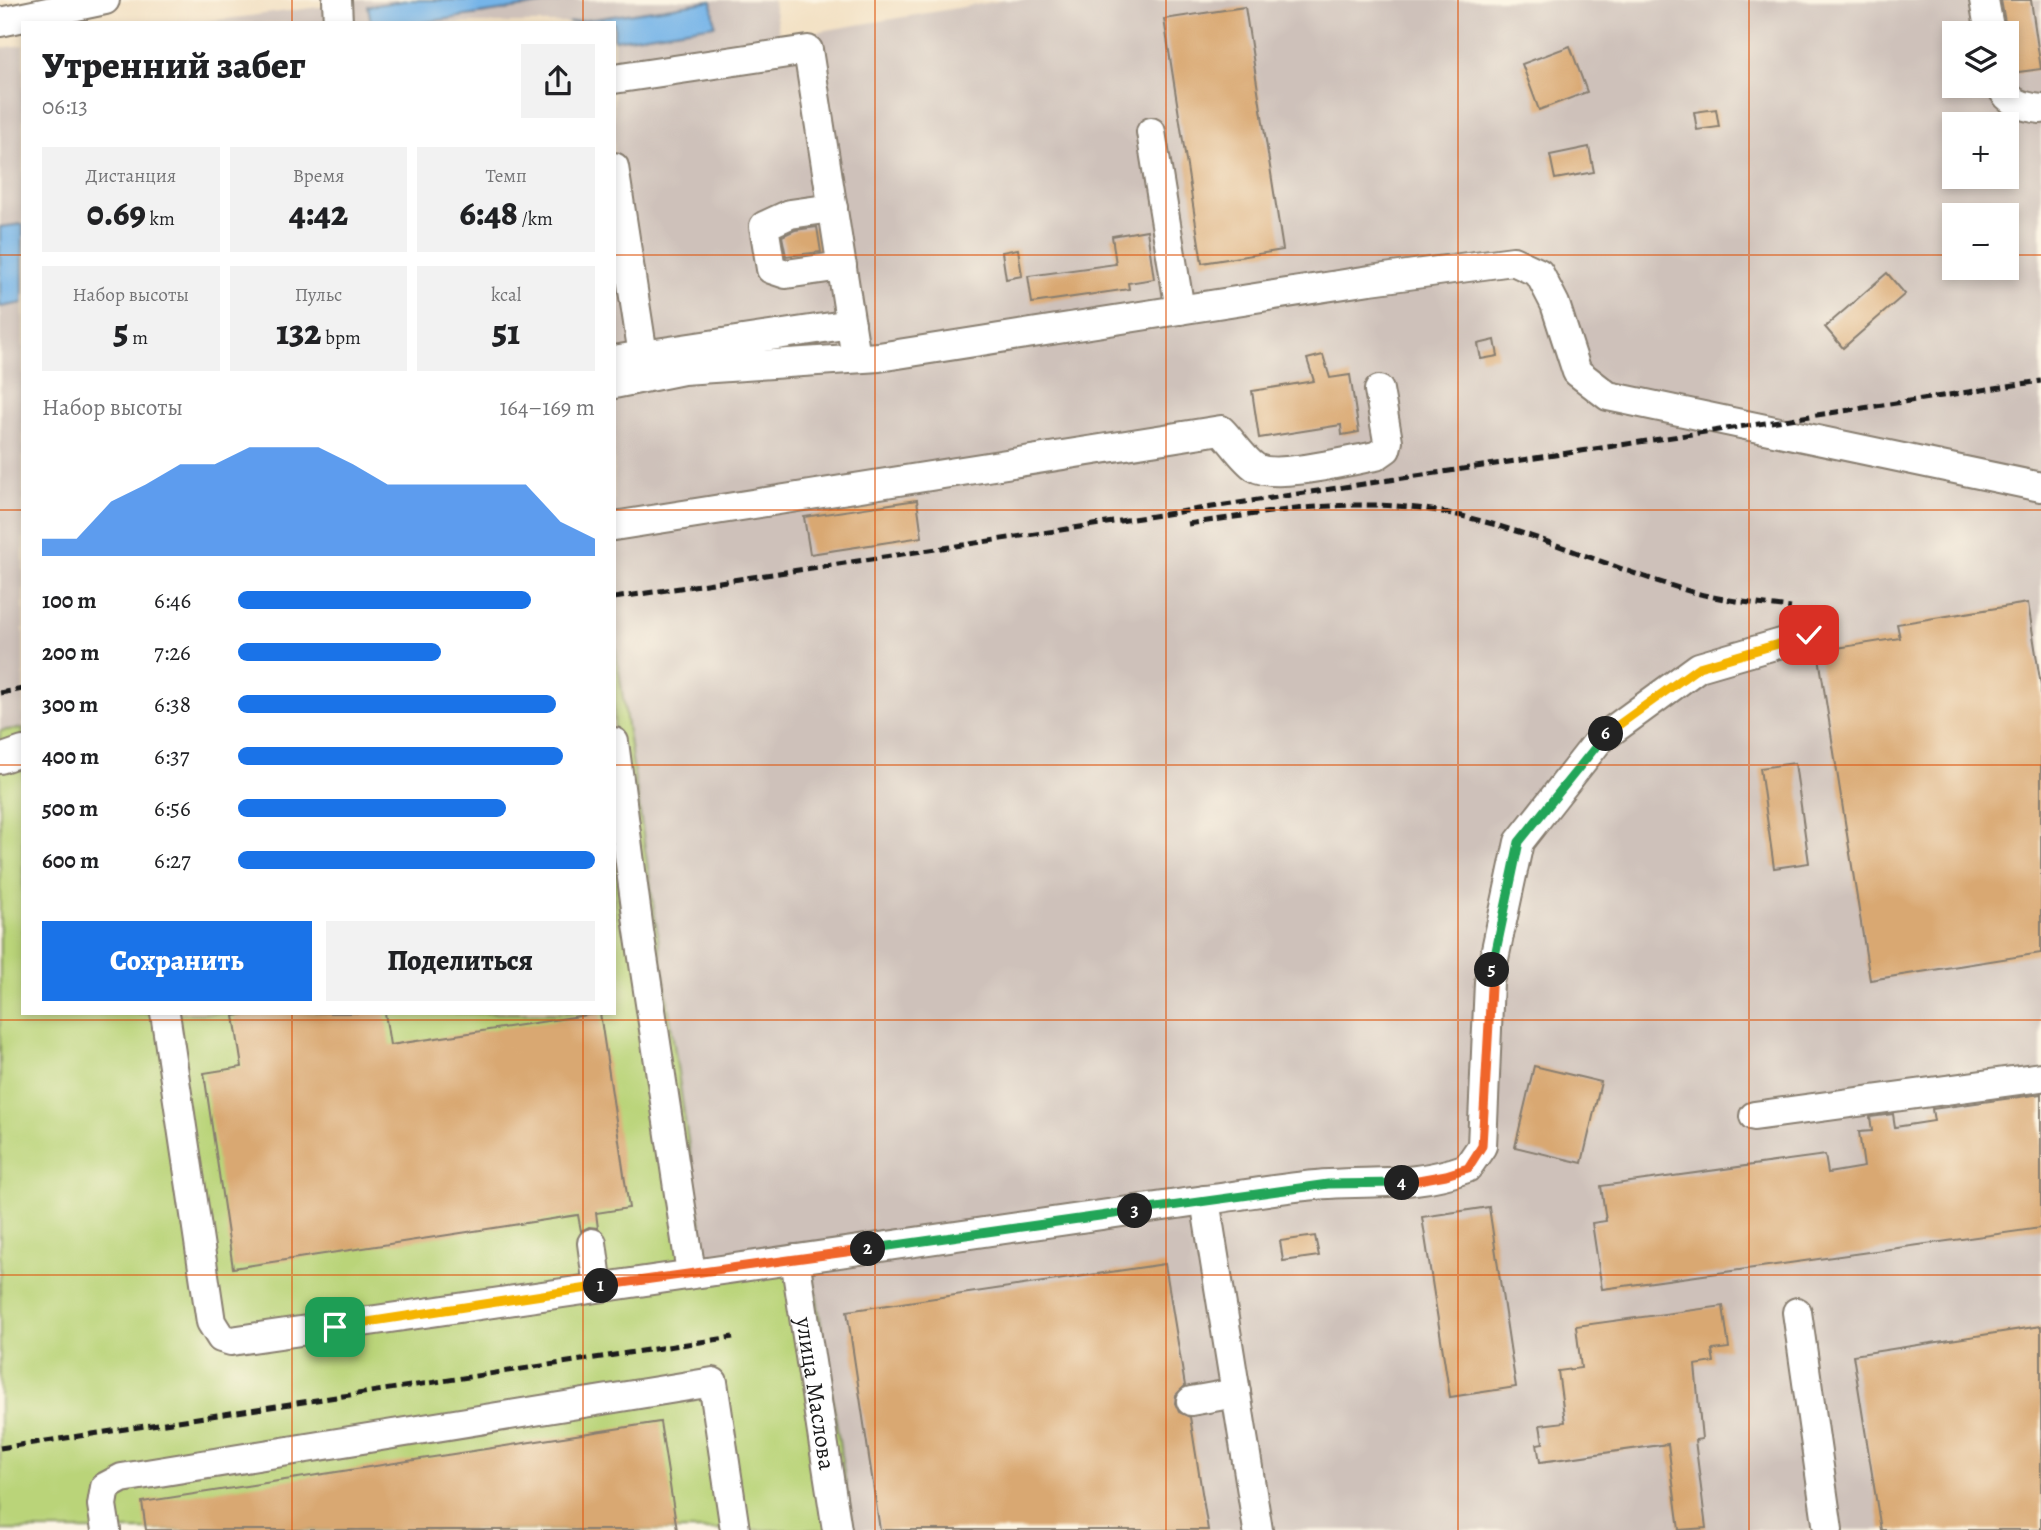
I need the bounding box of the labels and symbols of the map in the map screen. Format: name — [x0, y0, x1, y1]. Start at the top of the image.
pin — [1779, 605, 1839, 665]
pin: 6 — [1588, 716, 1624, 752]
pin: 5 — [1474, 953, 1510, 988]
pin: 4 — [1384, 1166, 1420, 1200]
pin: 3 — [1118, 1194, 1152, 1228]
pin: 2 — [850, 1232, 886, 1266]
pin: 1 — [584, 1268, 618, 1304]
pin — [305, 1297, 365, 1357]
street label: улица Маслова — [788, 1314, 843, 1472]

